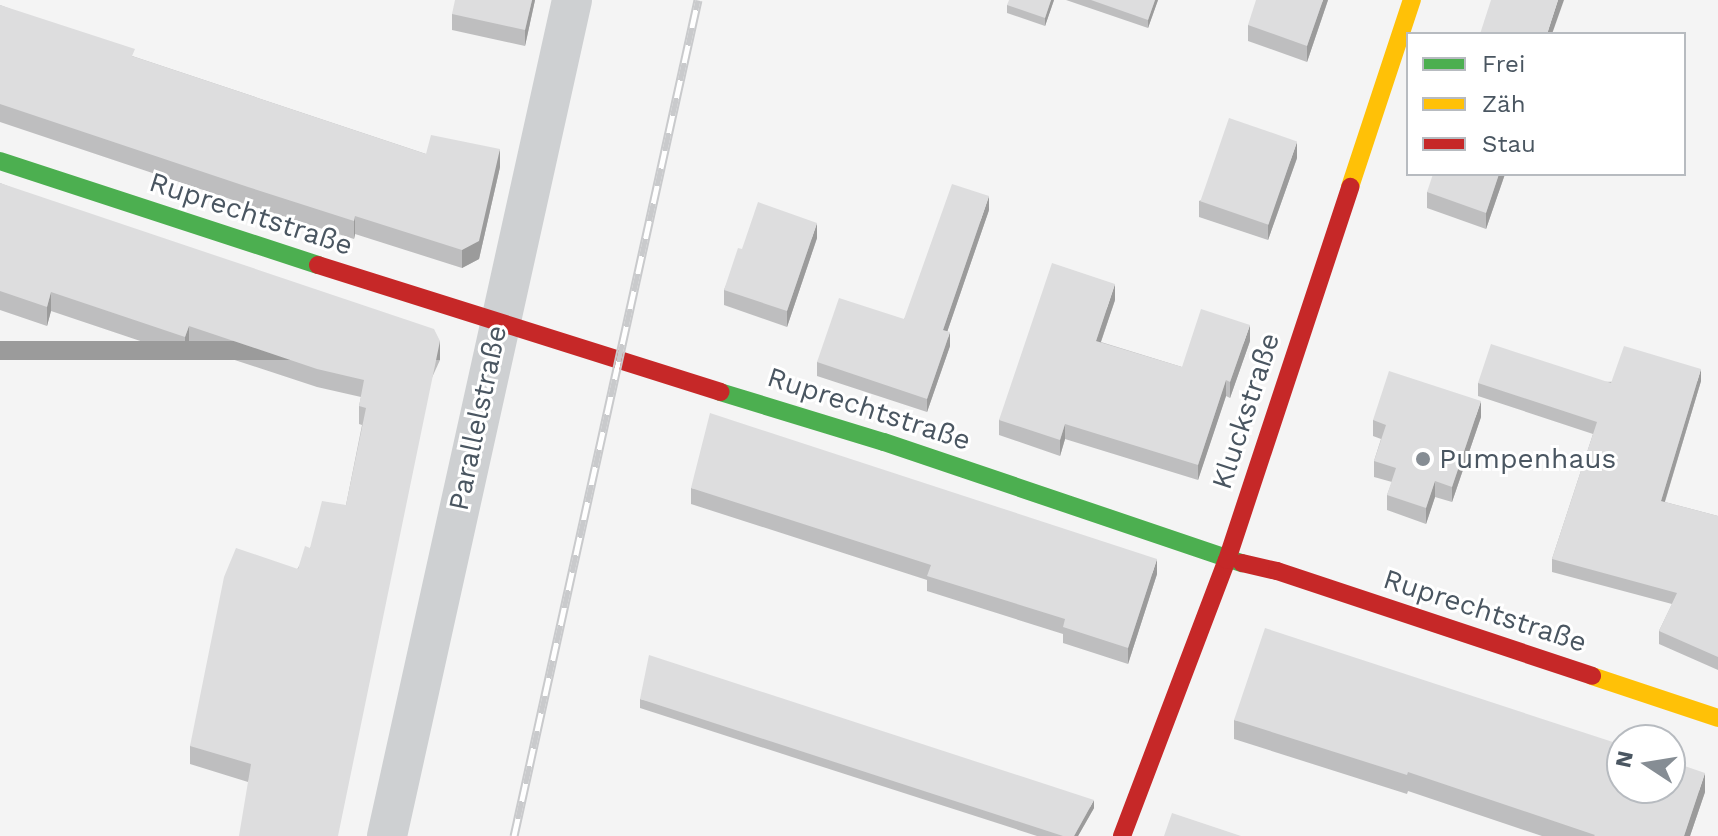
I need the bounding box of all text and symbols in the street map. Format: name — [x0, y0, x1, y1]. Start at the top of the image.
legend — [1406, 32, 1686, 176]
text: Frei — [1482, 50, 1525, 78]
text: Zäh — [1482, 90, 1526, 118]
text: Stau — [1482, 130, 1536, 158]
street label: Ruprechtstraße — [145, 165, 357, 263]
street label: Parallelstraße — [442, 322, 514, 514]
street label: Kluckstraße — [1205, 329, 1287, 493]
street label: Ruprechtstraße — [763, 360, 975, 458]
place label: Pumpenhaus — [1439, 442, 1616, 476]
marker: Pumpenhaus — [1414, 450, 1432, 468]
street label: Ruprechtstraße — [1379, 562, 1591, 660]
north arrow — [1606, 724, 1686, 804]
text: N — [1610, 749, 1638, 770]

